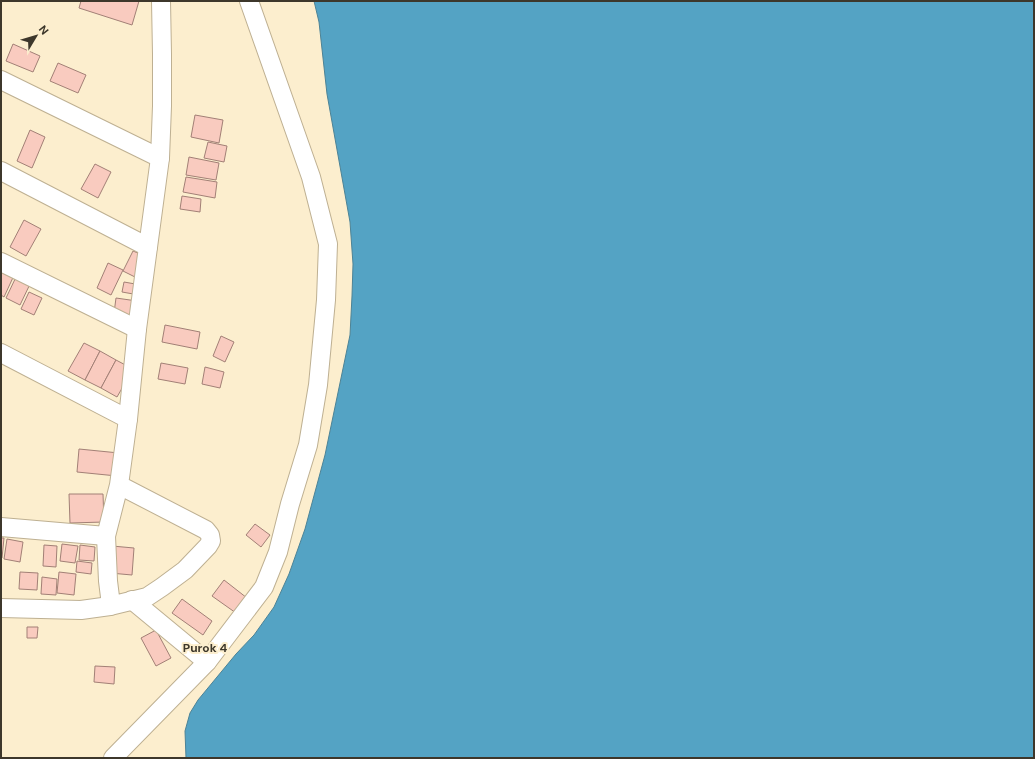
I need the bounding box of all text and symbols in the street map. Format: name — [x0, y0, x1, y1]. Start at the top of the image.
north arrow — [16, 16, 56, 56]
text: N — [36, 22, 52, 37]
district label: Purok 4 — [183, 640, 227, 656]

